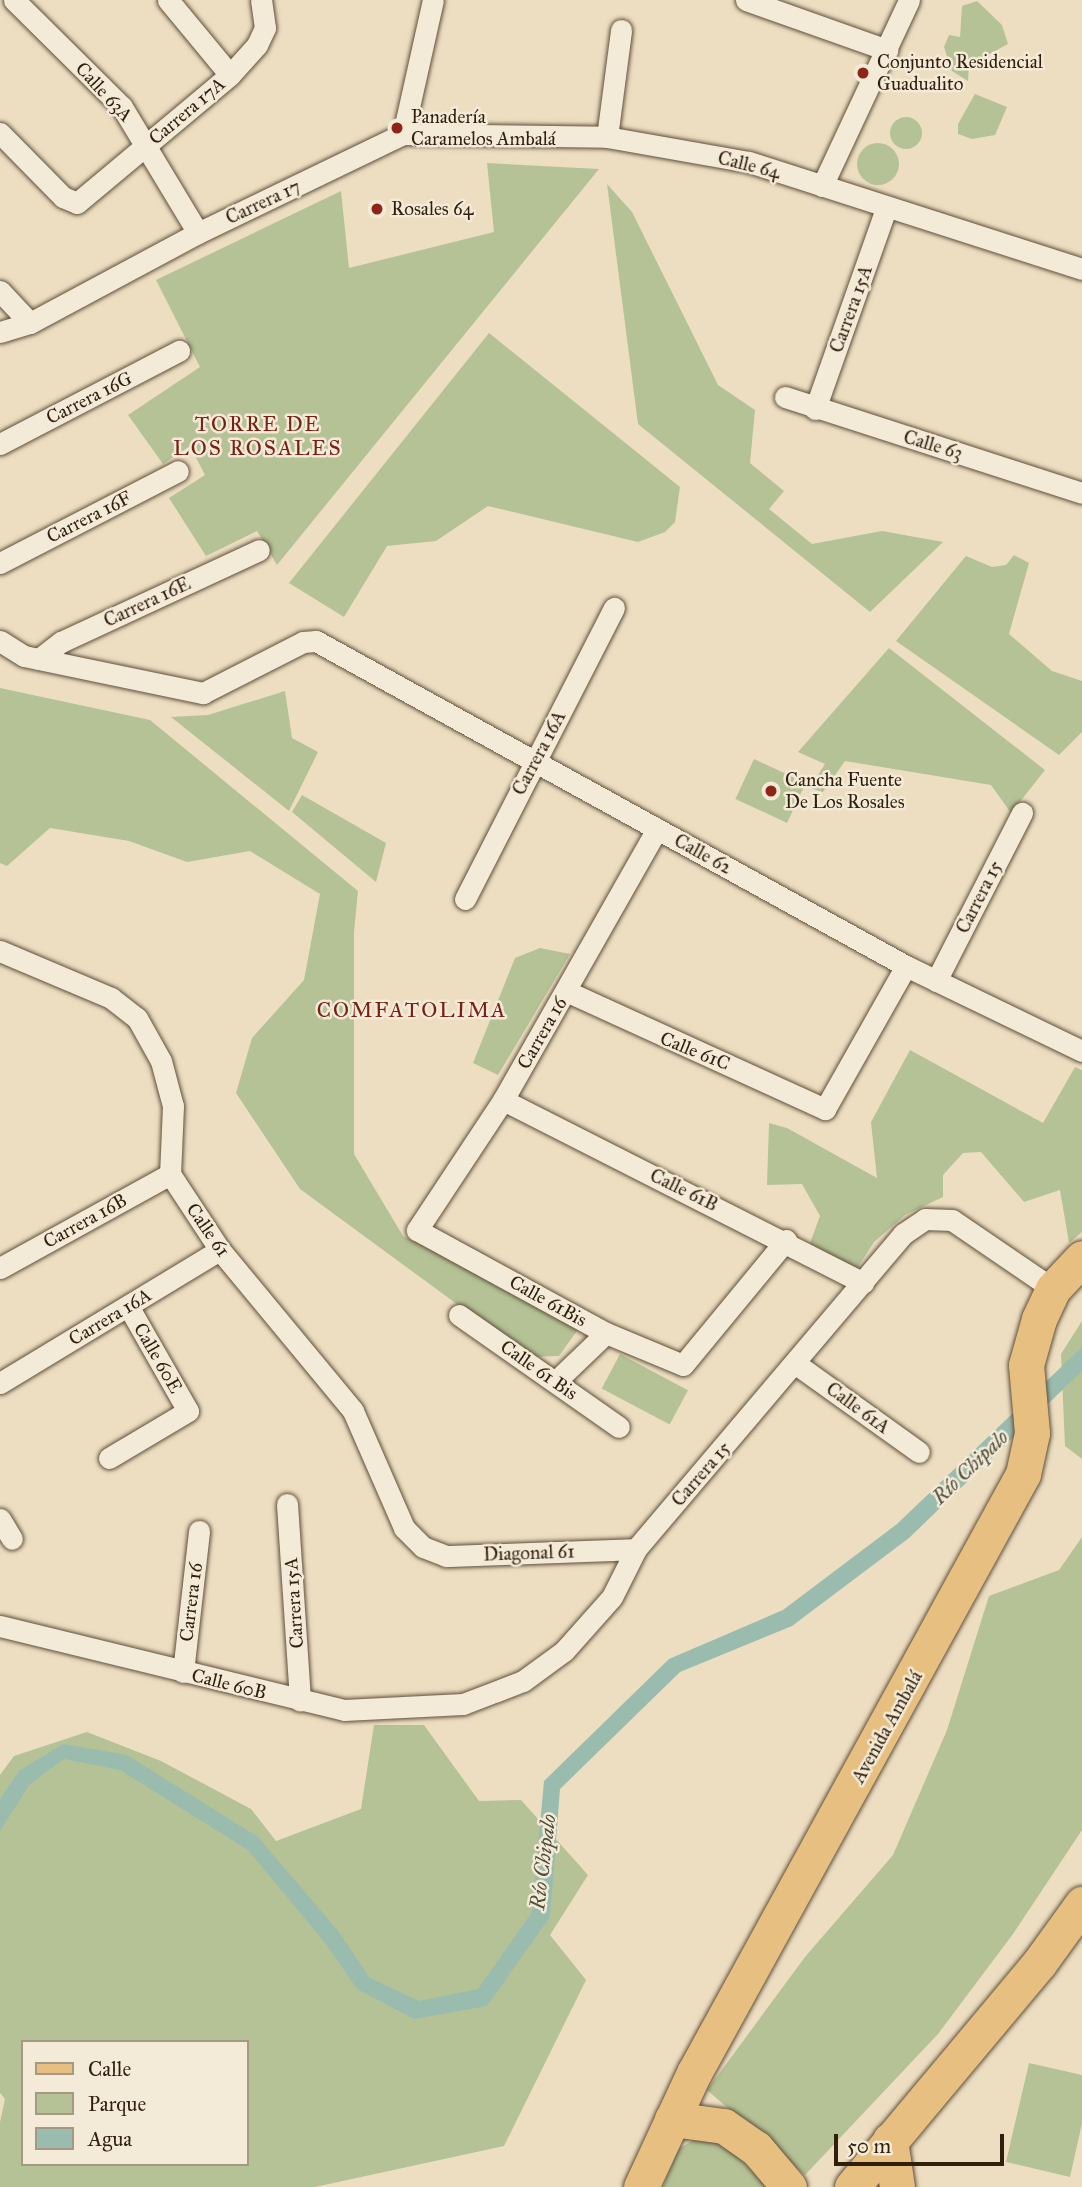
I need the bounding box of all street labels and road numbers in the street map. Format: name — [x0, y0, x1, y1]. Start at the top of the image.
street label: Calle 63A — [71, 57, 137, 127]
street label: Carrera 17A — [144, 72, 230, 150]
street label: Calle 64 — [715, 146, 783, 184]
street label: Carrera 17 — [222, 175, 304, 229]
street label: Carrera 15A — [825, 262, 877, 356]
street label: Carrera 16G — [42, 367, 136, 429]
street label: Calle 63 — [901, 425, 965, 465]
street label: Carrera 16F — [43, 486, 135, 548]
street label: Carrera 16E — [100, 572, 194, 632]
street label: Carrera 16A — [507, 707, 571, 799]
street label: Calle 62 — [670, 829, 736, 879]
street label: Carrera 15 — [951, 857, 1007, 937]
street label: Carrera 16 — [512, 993, 572, 1073]
street label: Calle 61C — [657, 1027, 733, 1075]
street label: Calle 61B — [646, 1164, 722, 1216]
street label: Carrera 16B — [39, 1189, 131, 1253]
street label: Calle 61 — [181, 1199, 235, 1261]
street label: Calle 61Bis — [505, 1270, 591, 1332]
street label: Carrera 16A — [65, 1283, 155, 1351]
street label: Calle 60E — [129, 1319, 187, 1397]
street label: Calle 61 Bis — [496, 1335, 582, 1405]
street label: Calle 61A — [822, 1377, 894, 1439]
street label: Carrera 15 — [667, 1437, 735, 1511]
street label: Diagonal 61 — [483, 1540, 575, 1566]
street label: Carrera 15A — [279, 1557, 309, 1649]
street label: Carrera 16 — [175, 1561, 207, 1643]
street label: Calle 60B — [189, 1664, 269, 1704]
street label: Avenida Ambalá — [847, 1667, 927, 1787]

